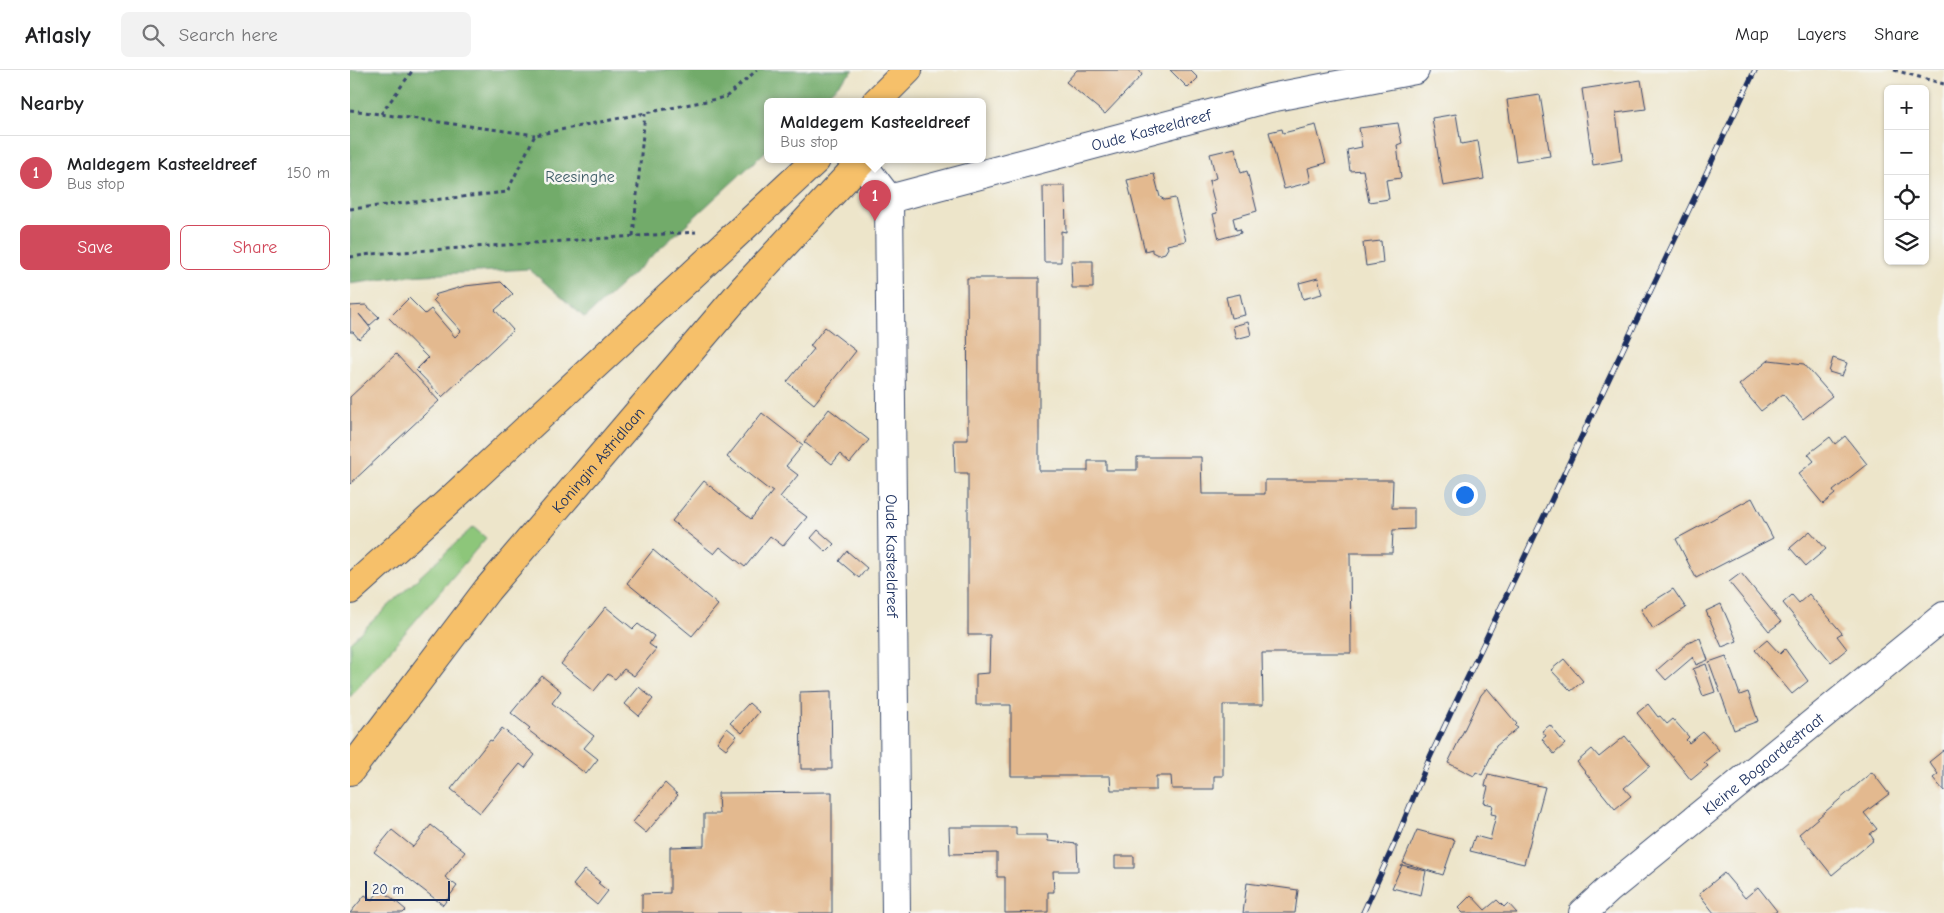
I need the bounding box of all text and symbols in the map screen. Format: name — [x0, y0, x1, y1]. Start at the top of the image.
search box — [121, 12, 471, 57]
text: Atlasly — [25, 21, 91, 49]
icon: search — [139, 21, 167, 49]
text: Search here — [179, 24, 278, 46]
text: Map — [1735, 24, 1769, 45]
text: Layers — [1797, 24, 1846, 45]
text: Share — [1874, 24, 1919, 45]
map controls — [1884, 85, 1929, 265]
button: + — [1884, 85, 1929, 130]
text: Nearby — [20, 91, 84, 115]
popup — [764, 98, 986, 163]
street label: Oude Kasteeldreef — [1089, 106, 1214, 155]
text: Maldegem Kasteeldreef — [780, 111, 970, 133]
button: − — [1884, 130, 1929, 175]
text: Bus stop — [780, 133, 838, 151]
text: Maldegem Kasteeldreef — [67, 153, 256, 175]
text: 1 — [33, 164, 39, 182]
text: 150 m — [287, 164, 330, 182]
park label: Reesinghe — [545, 168, 615, 186]
text: Bus stop — [67, 175, 125, 193]
button: locate — [1884, 175, 1929, 220]
pin: 1 — [859, 180, 891, 221]
button: layers — [1884, 220, 1929, 265]
button: Save — [20, 225, 170, 270]
button: Share — [180, 225, 330, 270]
street label: Koningin Astridlaan — [549, 404, 649, 517]
your location — [1452, 482, 1478, 508]
street label: Oude Kasteeldreef — [882, 494, 901, 619]
street label: Kleine Bogaardestraat — [1700, 710, 1828, 819]
scale bar — [365, 878, 450, 901]
text: 20 m — [372, 881, 404, 898]

